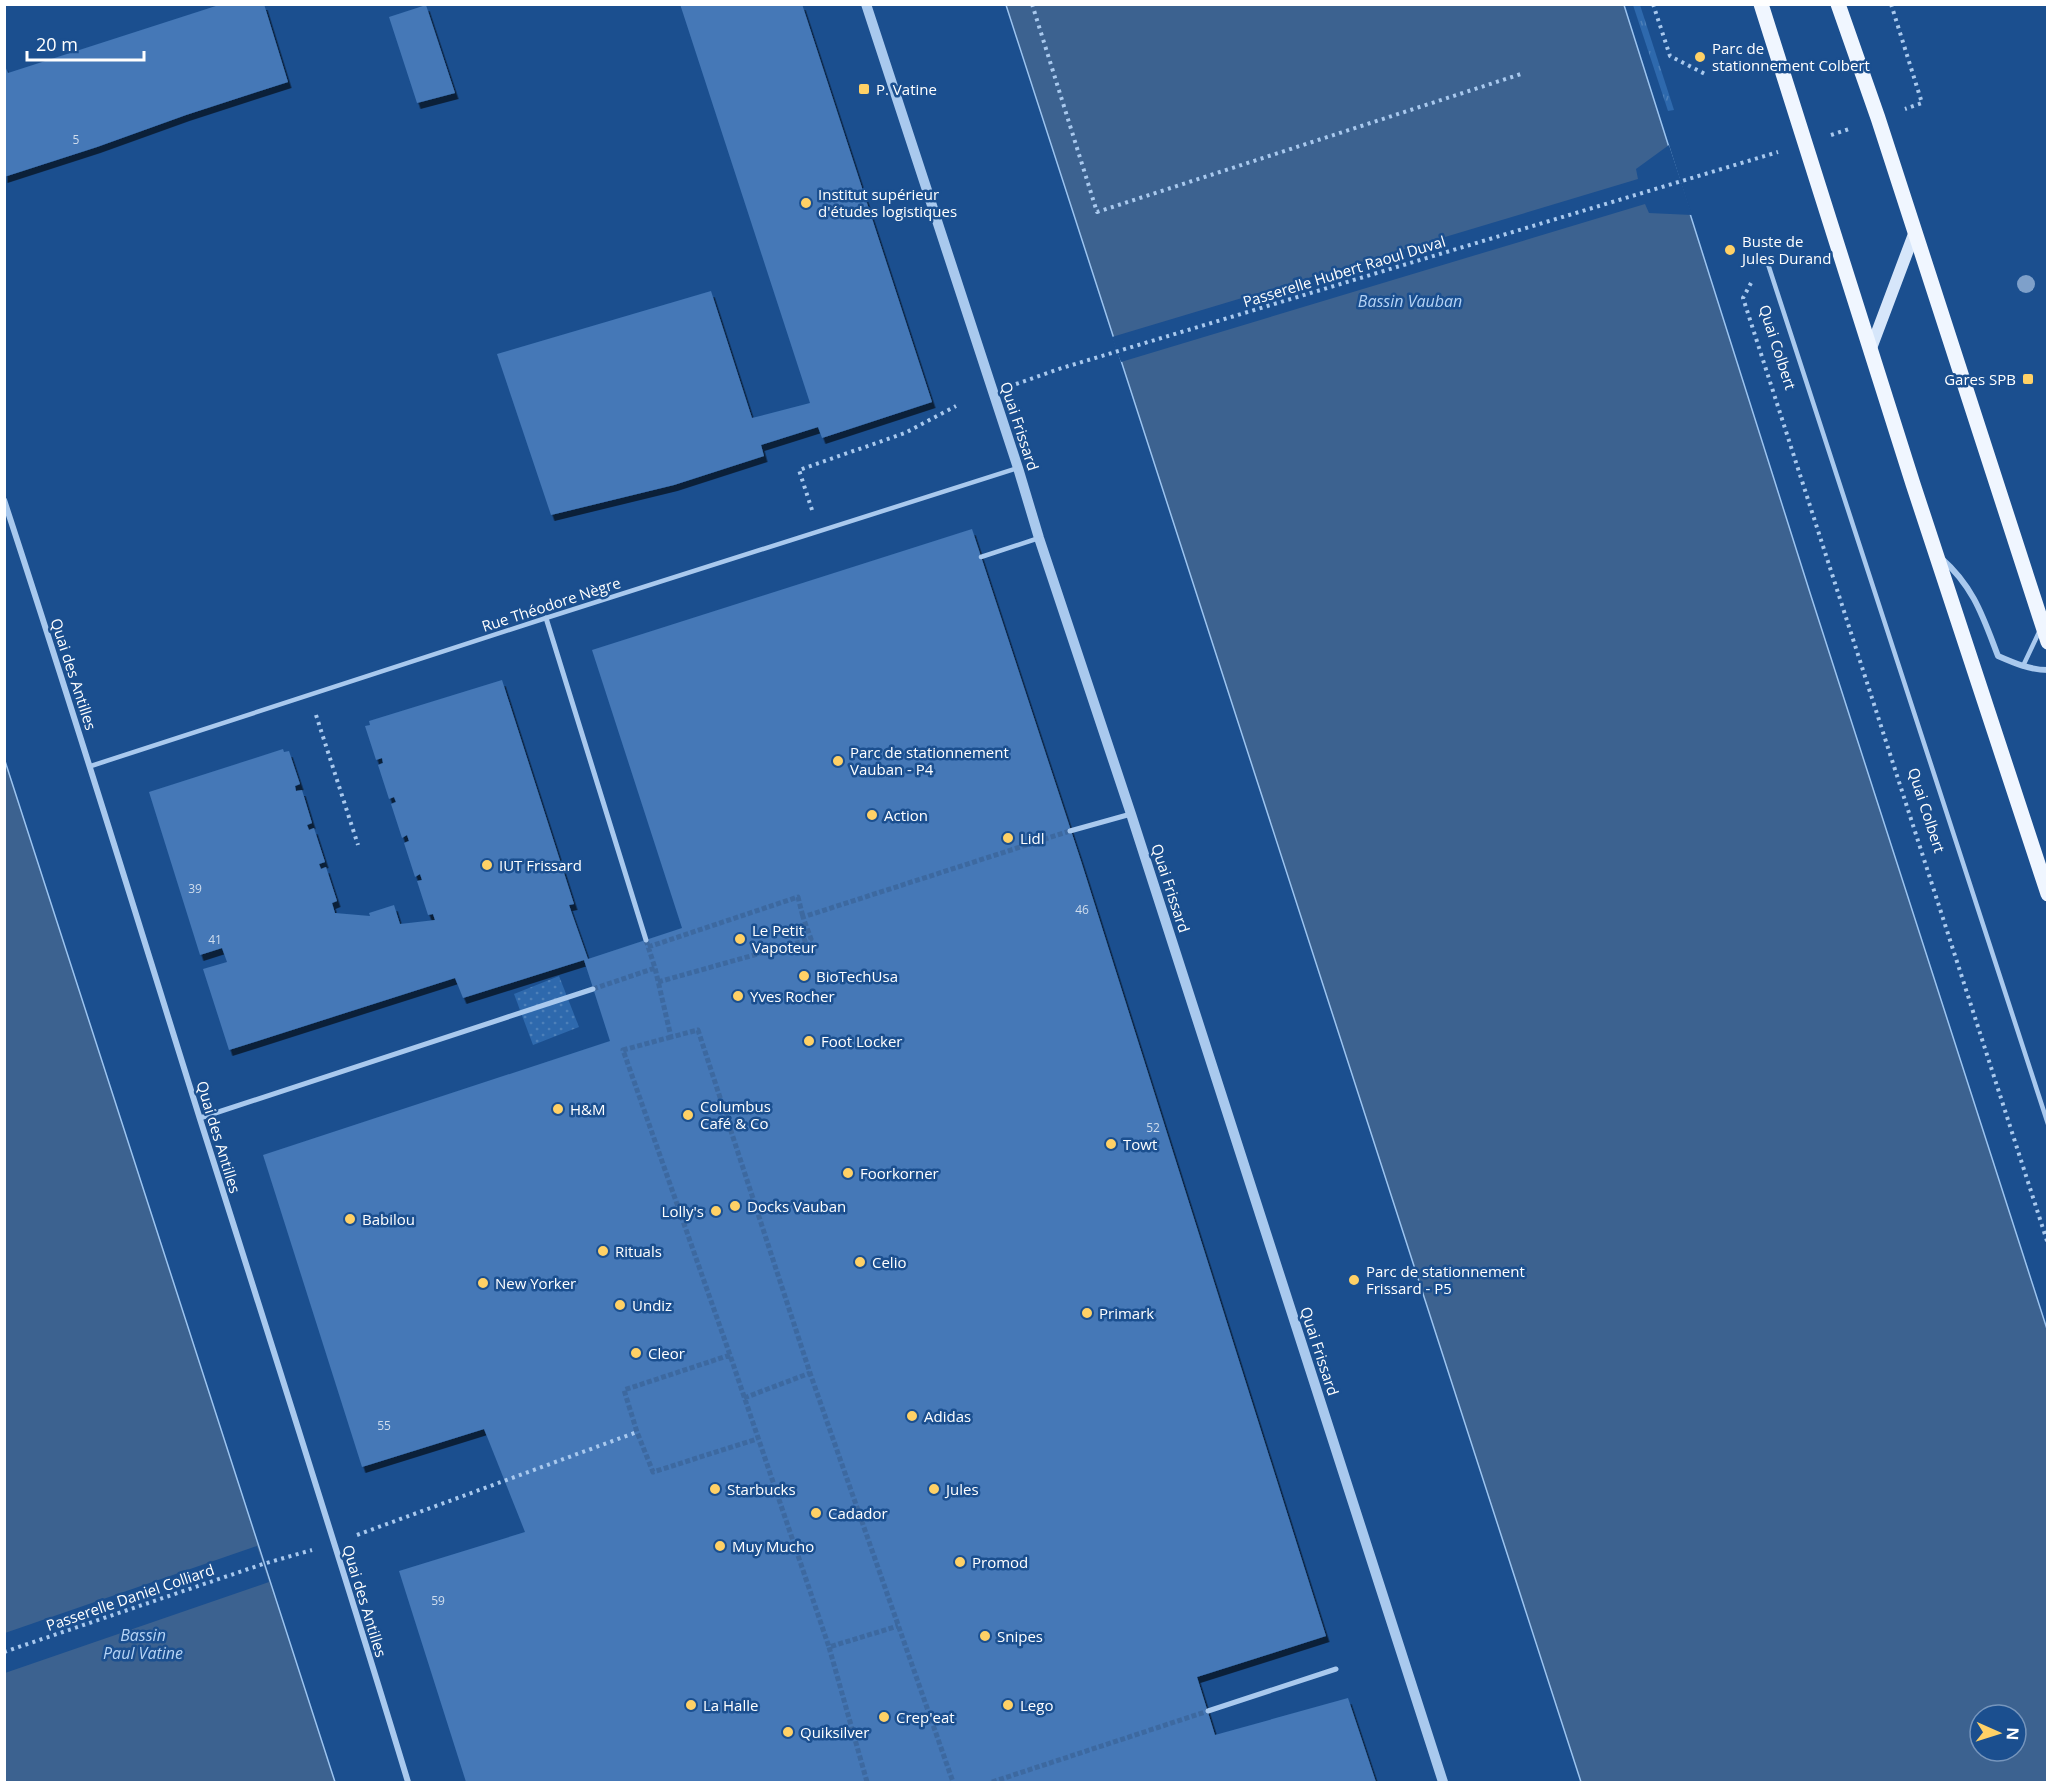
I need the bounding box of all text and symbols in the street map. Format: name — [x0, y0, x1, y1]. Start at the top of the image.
scale bar — [27, 24, 144, 62]
text: 20 m — [36, 32, 78, 56]
place label: Parc de stationnement Colbert — [1712, 38, 1870, 75]
marker: Parc de stationnement Colbert — [1693, 50, 1707, 64]
place label: P. Vatine — [876, 79, 937, 99]
marker: P. Vatine — [857, 82, 871, 96]
house number: 5 — [73, 131, 80, 148]
place label: Institut supérieur d'études logistiques — [818, 184, 957, 221]
marker: Institut supérieur d'études logistiques — [799, 196, 813, 210]
street label: Passerelle Hubert Raoul Duval — [1240, 231, 1448, 311]
place label: Buste de Jules Durand — [1740, 231, 1831, 268]
marker: Buste de Jules Durand — [1723, 243, 1737, 257]
water label: Bassin Vauban — [1358, 290, 1462, 312]
street label: Quai Colbert — [1755, 302, 1801, 392]
place label: Gares SPB — [1944, 369, 2016, 389]
marker: Gares SPB — [2021, 372, 2035, 386]
street label: Quai Frissard — [996, 379, 1044, 473]
street label: Rue Théodore Nègre — [479, 572, 623, 636]
street label: Quai des Antilles — [46, 616, 102, 732]
place label: Parc de stationnement Vauban - P4 — [850, 742, 1009, 779]
marker: Parc de stationnement Vauban - P4 — [831, 754, 845, 768]
street label: Quai Colbert — [1904, 765, 1950, 855]
place label: Action — [884, 805, 928, 825]
marker: Action — [865, 808, 879, 822]
place label: Lidl — [1020, 828, 1045, 848]
marker: Lidl — [1001, 831, 1015, 845]
street label: Quai Frissard — [1147, 841, 1195, 935]
place label: IUT Frissard — [499, 855, 582, 875]
marker: IUT Frissard — [480, 858, 494, 872]
house number: 39 — [188, 880, 202, 897]
house number: 46 — [1075, 901, 1089, 918]
place label: Le Petit Vapoteur — [752, 920, 817, 957]
house number: 41 — [208, 931, 222, 948]
marker: Le Petit Vapoteur — [733, 932, 747, 946]
place label: BioTechUsa — [816, 966, 898, 986]
marker: BioTechUsa — [797, 969, 811, 983]
place label: Yves Rocher — [750, 986, 835, 1006]
marker: Yves Rocher — [731, 989, 745, 1003]
place label: Foot Locker — [821, 1031, 903, 1051]
marker: Foot Locker — [802, 1034, 816, 1048]
street label: Quai des Antilles — [192, 1078, 246, 1196]
place label: Columbus Café & Co — [700, 1096, 771, 1133]
place label: H&M — [570, 1099, 605, 1119]
marker: H&M — [551, 1102, 565, 1116]
marker: Columbus Café & Co — [681, 1108, 695, 1122]
house number: 52 — [1146, 1119, 1160, 1136]
place label: Towt — [1123, 1134, 1157, 1154]
marker: Towt — [1104, 1137, 1118, 1151]
place label: Foorkorner — [860, 1163, 939, 1183]
marker: Foorkorner — [841, 1166, 855, 1180]
place label: Docks Vauban — [747, 1196, 846, 1216]
marker: Docks Vauban — [728, 1199, 742, 1213]
place label: Lolly's — [662, 1201, 704, 1221]
marker: Lolly's — [709, 1204, 723, 1218]
place label: Babilou — [362, 1209, 415, 1229]
marker: Babilou — [343, 1212, 357, 1226]
place label: Rituals — [615, 1241, 662, 1261]
marker: Rituals — [596, 1244, 610, 1258]
place label: Celio — [872, 1252, 906, 1272]
marker: Celio — [853, 1255, 867, 1269]
place label: Parc de stationnement Frissard - P5 — [1366, 1261, 1525, 1298]
place label: New Yorker — [495, 1273, 576, 1293]
marker: Parc de stationnement Frissard - P5 — [1347, 1273, 1361, 1287]
marker: New Yorker — [476, 1276, 490, 1290]
place label: Undiz — [632, 1295, 672, 1315]
marker: Undiz — [613, 1298, 627, 1312]
place label: Primark — [1099, 1303, 1154, 1323]
street label: Quai Frissard — [1296, 1304, 1344, 1398]
marker: Primark — [1080, 1306, 1094, 1320]
place label: Cleor — [648, 1343, 685, 1363]
marker: Cleor — [629, 1346, 643, 1360]
place label: Adidas — [924, 1406, 971, 1426]
marker: Adidas — [905, 1409, 919, 1423]
house number: 55 — [377, 1417, 391, 1434]
place label: Starbucks — [727, 1479, 796, 1499]
place label: Jules — [944, 1479, 979, 1499]
marker: Starbucks — [708, 1482, 722, 1496]
marker: Jules — [927, 1482, 941, 1496]
place label: Cadador — [828, 1503, 888, 1523]
marker: Cadador — [809, 1506, 823, 1520]
place label: Muy Mucho — [732, 1536, 814, 1556]
marker: Muy Mucho — [713, 1539, 727, 1553]
street label: Quai des Antilles — [338, 1542, 392, 1660]
place label: Promod — [972, 1552, 1028, 1572]
marker: Promod — [953, 1555, 967, 1569]
street label: Passerelle Daniel Colliard — [43, 1559, 217, 1635]
house number: 59 — [431, 1592, 445, 1609]
water label: Bassin Paul Vatine — [103, 1624, 183, 1664]
place label: Snipes — [997, 1626, 1043, 1646]
marker: Snipes — [978, 1629, 992, 1643]
place label: La Halle — [703, 1695, 758, 1715]
place label: Lego — [1020, 1695, 1053, 1715]
marker: La Halle — [684, 1698, 698, 1712]
marker: Lego — [1001, 1698, 1015, 1712]
north arrow — [1968, 1703, 2028, 1763]
place label: Crep'eat — [896, 1707, 955, 1727]
marker: Crep'eat — [877, 1710, 891, 1724]
place label: Quiksilver — [800, 1722, 869, 1742]
marker: Quiksilver — [781, 1725, 795, 1739]
text: N — [2002, 1727, 2024, 1741]

